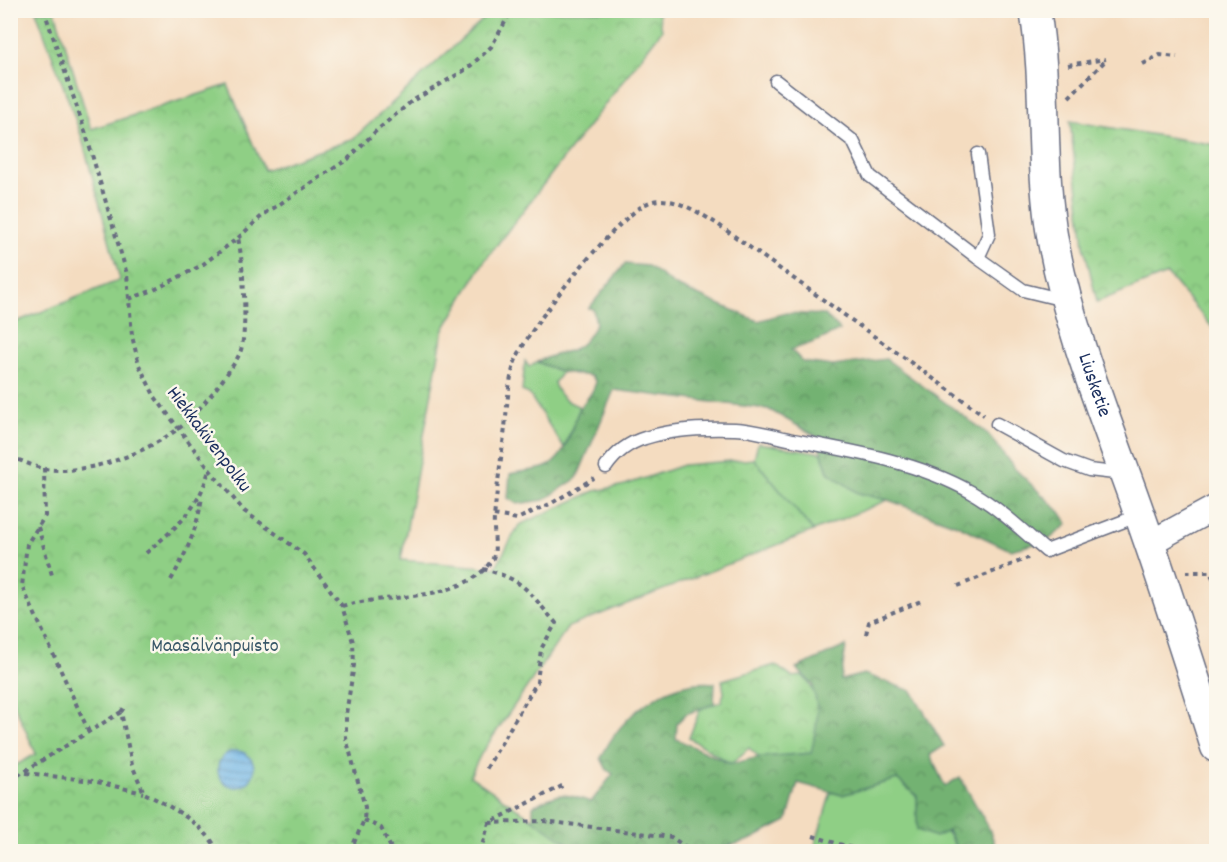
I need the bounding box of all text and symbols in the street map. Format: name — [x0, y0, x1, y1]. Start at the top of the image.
street label: Liusketie — [1069, 350, 1117, 421]
street label: Hiekkakivenpolku — [159, 381, 257, 499]
park label: Maasälvänpuisto — [151, 633, 279, 661]

